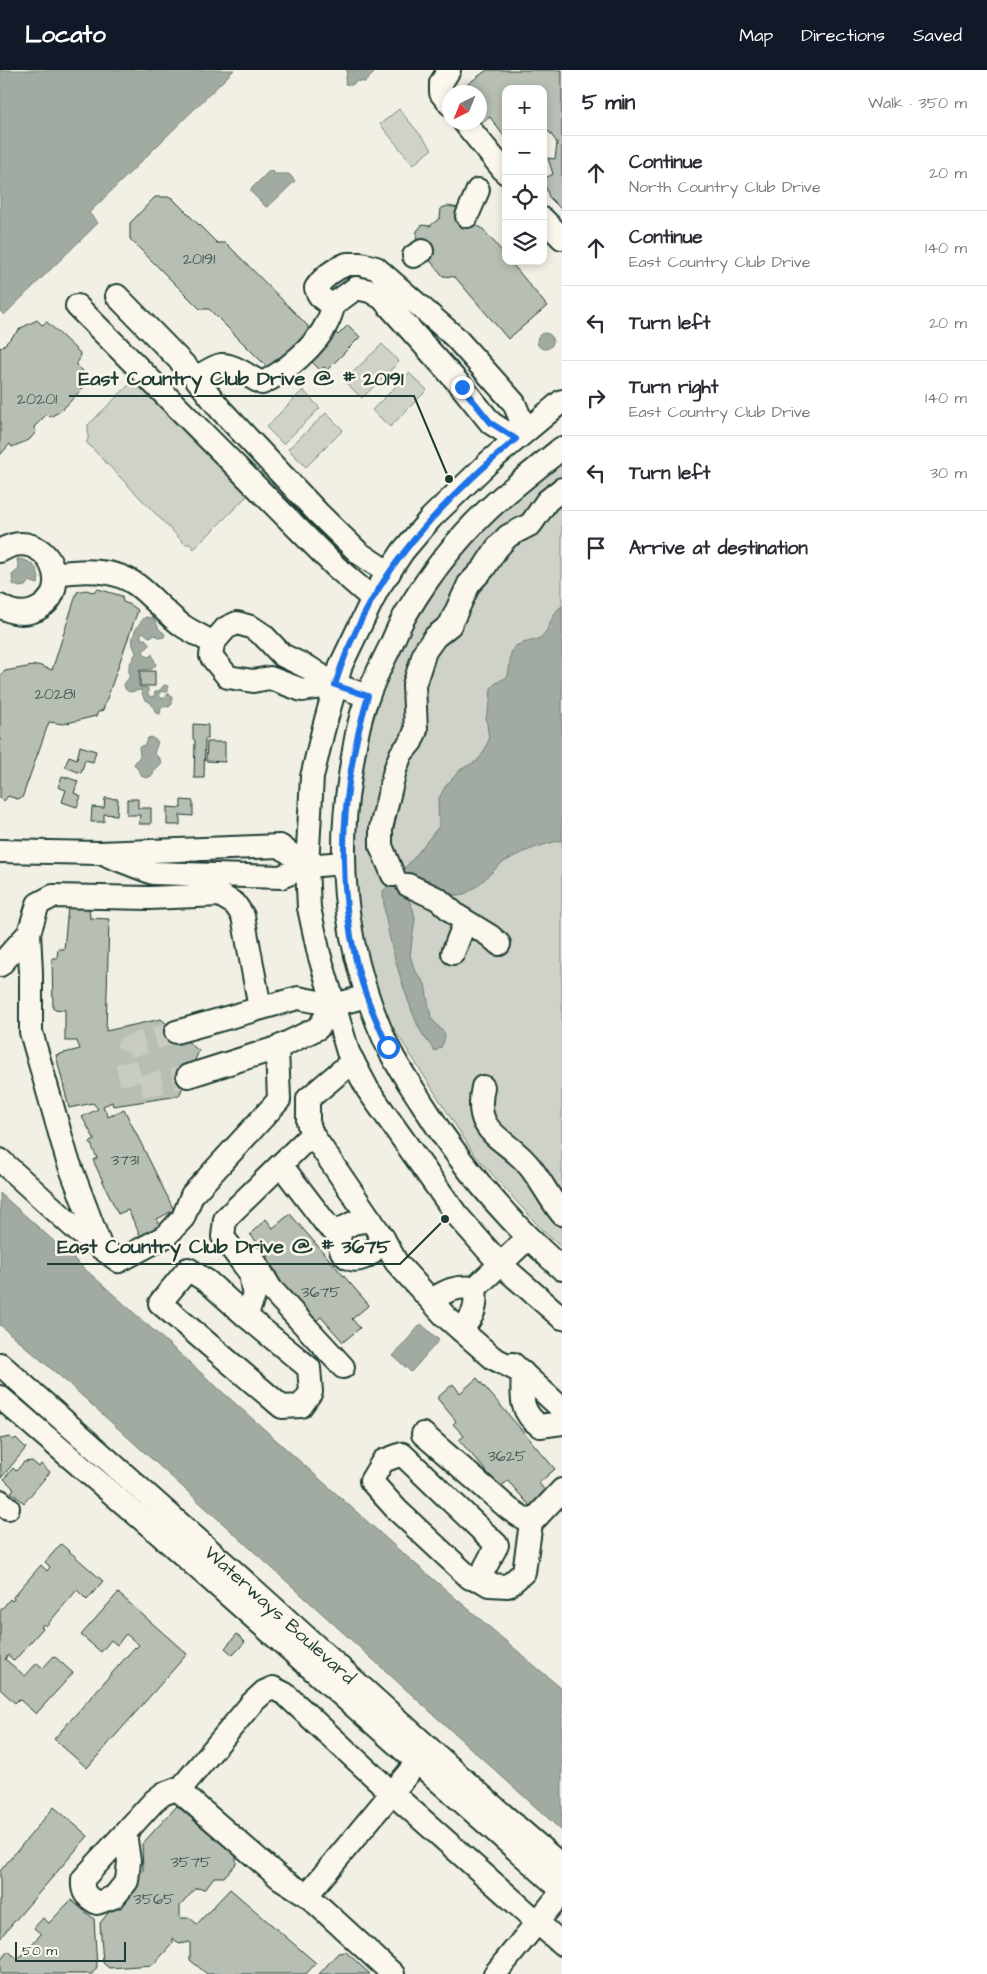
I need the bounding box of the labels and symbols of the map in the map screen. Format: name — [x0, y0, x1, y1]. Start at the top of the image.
north arrow — [442, 85, 487, 130]
house number: 20191 — [183, 248, 215, 270]
callout: East Country Club Drive @ # 20191 — [69, 361, 414, 396]
text: East Country Club Drive @ # 20191 — [79, 365, 404, 394]
route end — [451, 376, 474, 399]
house number: 20201 — [17, 388, 57, 410]
house number: 20281 — [35, 683, 75, 705]
route start — [377, 1036, 400, 1059]
house number: 3731 — [111, 1149, 139, 1171]
callout: East Country Club Drive @ # 3675 — [47, 1229, 400, 1264]
text: East Country Club Drive @ # 3675 — [57, 1233, 392, 1262]
house number: 3675 — [301, 1281, 341, 1303]
house number: 3625 — [488, 1445, 527, 1467]
street label: Waterways Boulevard — [198, 1540, 361, 1691]
house number: 3575 — [171, 1851, 212, 1873]
house number: 3565 — [134, 1888, 175, 1910]
scale bar — [15, 1939, 126, 1962]

